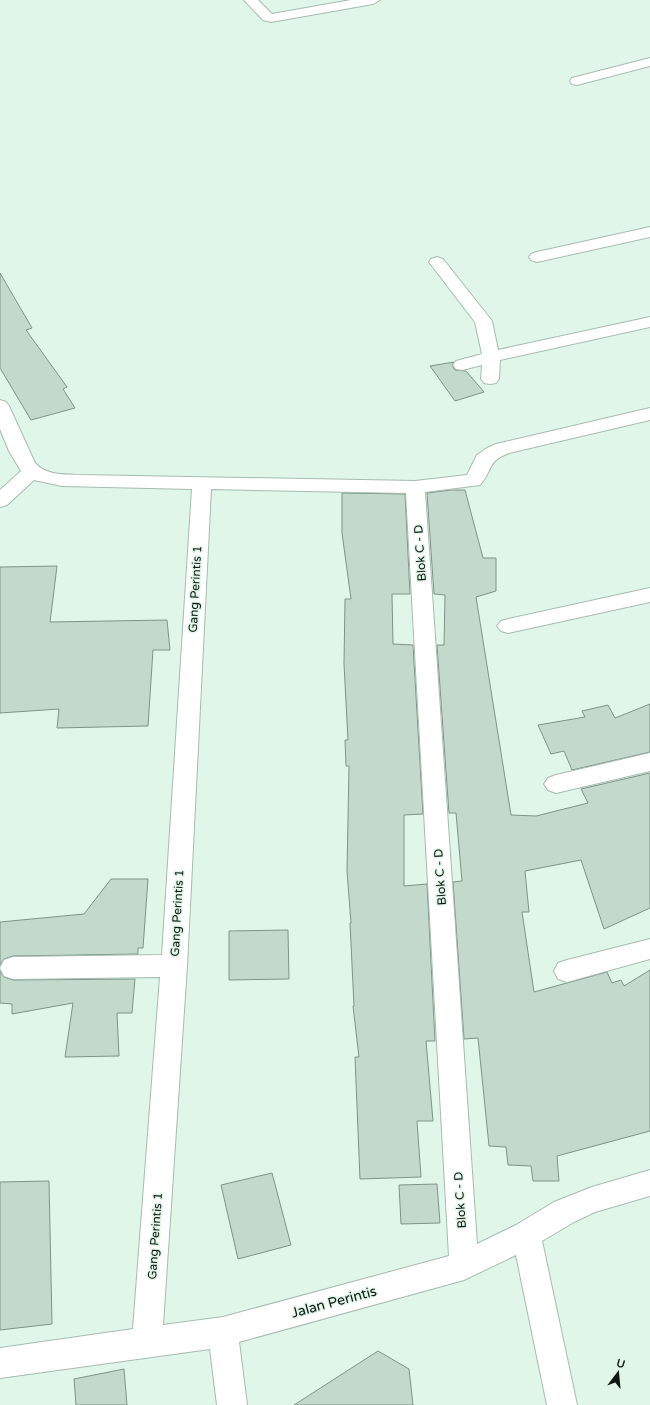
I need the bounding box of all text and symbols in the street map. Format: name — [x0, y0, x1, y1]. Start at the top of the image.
street label: Blok C - D — [411, 524, 429, 582]
street label: Gang Perintis 1 — [186, 545, 204, 633]
street label: Blok C - D — [431, 848, 449, 906]
street label: Gang Perintis 1 — [168, 869, 186, 957]
street label: Blok C - D — [451, 1171, 469, 1229]
street label: Gang Perintis 1 — [145, 1192, 165, 1280]
street label: Jalan Perintis — [289, 1282, 379, 1322]
north arrow — [598, 1353, 638, 1393]
text: U — [615, 1356, 626, 1371]

